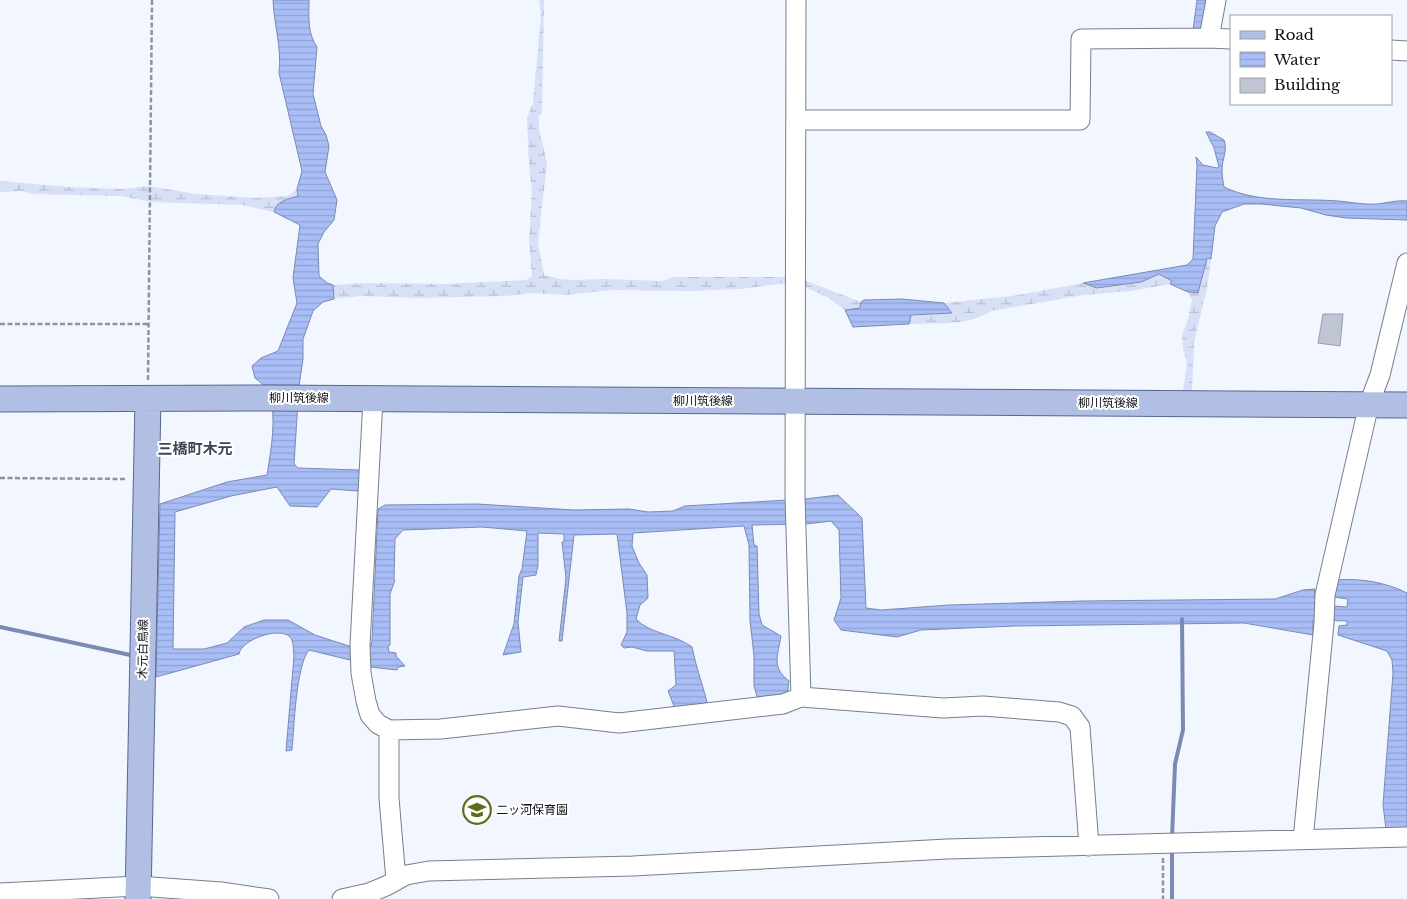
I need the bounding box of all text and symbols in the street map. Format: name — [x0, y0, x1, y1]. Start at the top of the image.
legend — [1230, 15, 1392, 105]
text: Road — [1274, 25, 1314, 44]
text: Water — [1273, 50, 1321, 69]
text: Building — [1274, 75, 1341, 94]
street label: 柳川筑後線 — [269, 390, 329, 405]
street label: 柳川筑後線 — [673, 393, 733, 408]
street label: 柳川筑後線 — [1078, 395, 1138, 410]
district label: 三橋町木元 — [157, 439, 233, 458]
street label: 木元白鳥線 — [134, 619, 151, 679]
school or university icon: 二ッ河保育園 — [462, 795, 492, 825]
place label: 二ッ河保育園 — [496, 802, 568, 817]

